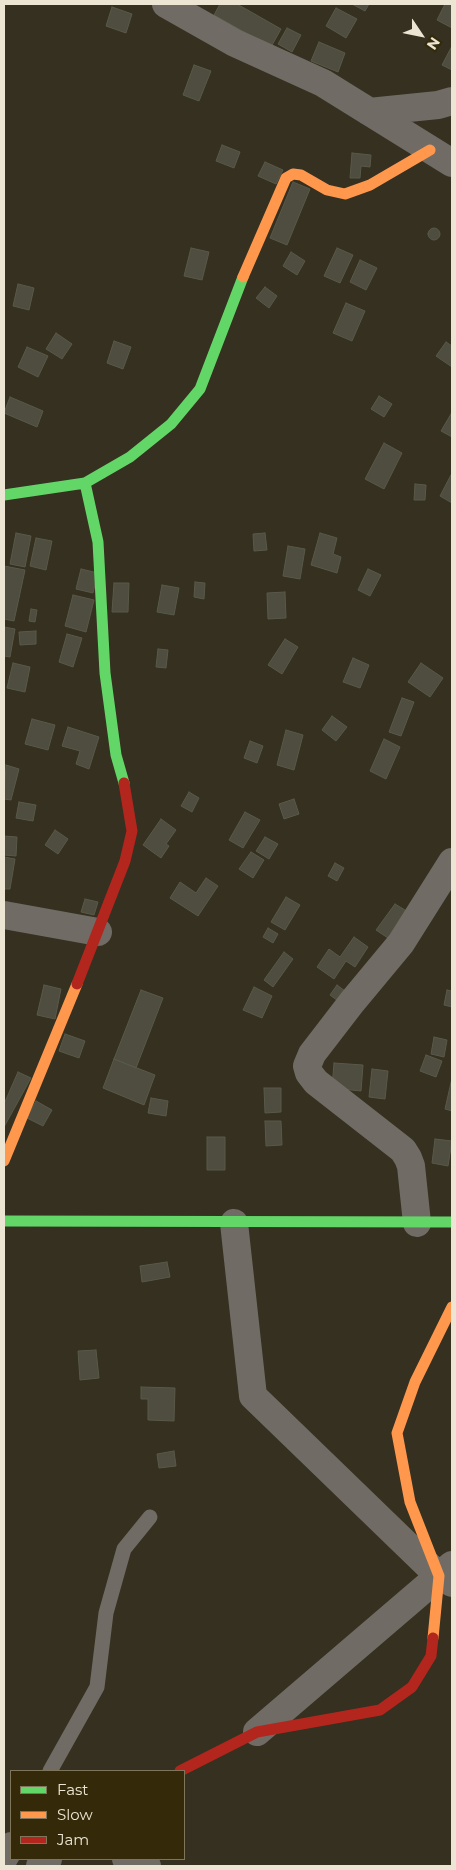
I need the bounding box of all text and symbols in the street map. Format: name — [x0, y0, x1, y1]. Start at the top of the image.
north arrow — [396, 10, 446, 60]
text: N — [423, 34, 444, 53]
legend — [10, 1770, 185, 1860]
text: Fast — [57, 1780, 88, 1799]
text: Slow — [57, 1805, 93, 1824]
text: Jam — [57, 1830, 89, 1849]

